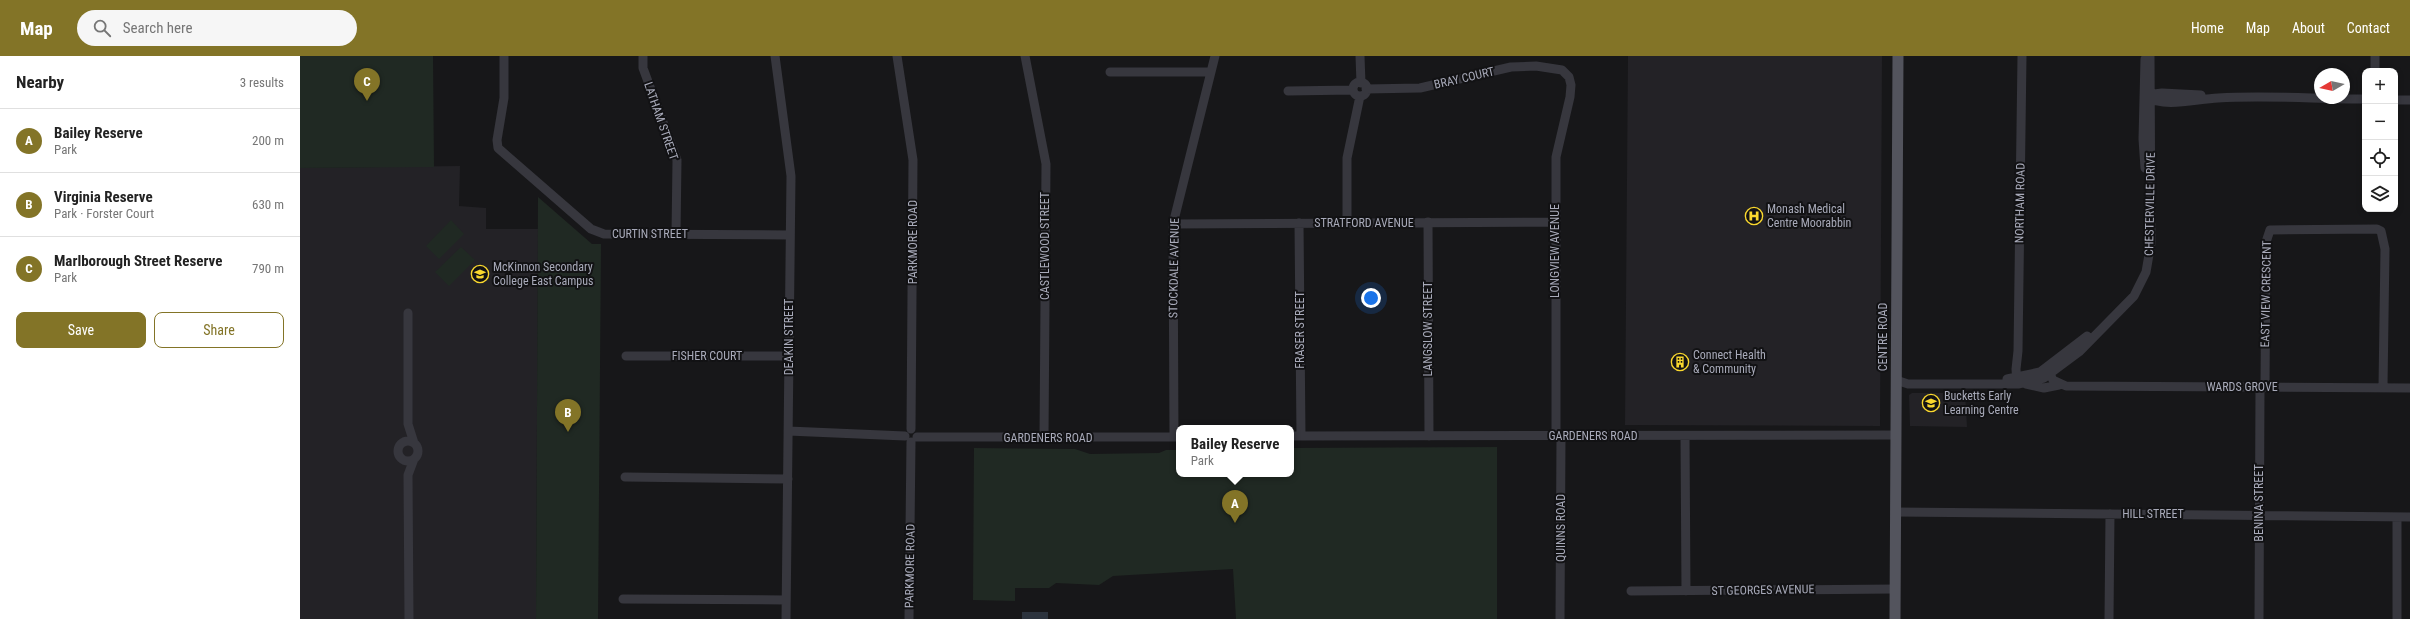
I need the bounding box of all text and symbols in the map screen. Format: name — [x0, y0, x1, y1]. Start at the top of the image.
search box — [77, 10, 357, 46]
text: Map — [20, 17, 53, 40]
icon: search — [91, 17, 113, 39]
text: Search here — [123, 19, 193, 37]
text: Home — [2191, 20, 2224, 36]
text: Map — [2246, 20, 2270, 36]
text: About — [2292, 20, 2325, 36]
text: Contact — [2347, 20, 2390, 36]
street label: BRAY COURT — [1433, 64, 1495, 92]
pin: C — [354, 68, 380, 101]
north arrow — [2314, 68, 2350, 104]
map controls — [2362, 68, 2398, 212]
button: + — [2362, 68, 2398, 104]
text: Nearby — [16, 72, 64, 92]
text: 3 results — [240, 75, 284, 90]
street label: LATHAM STREET — [641, 80, 681, 162]
button: − — [2362, 104, 2398, 140]
text: Bailey Reserve — [54, 124, 143, 142]
text: A — [25, 133, 33, 148]
text: 200 m — [252, 133, 284, 148]
button: locate — [2362, 140, 2398, 176]
text: Park — [54, 142, 77, 157]
street label: CHESTERVILLE DRIVE — [2142, 152, 2158, 256]
street label: NORTHAM ROAD — [2012, 163, 2028, 243]
button: layers — [2362, 176, 2398, 212]
text: Virginia Reserve — [54, 188, 153, 206]
street label: CASTLEWOOD STREET — [1038, 192, 1052, 300]
text: B — [25, 197, 33, 212]
text: 630 m — [252, 197, 284, 212]
street label: PARKMORE ROAD — [906, 200, 920, 284]
place label: Monash Medical Centre Moorabbin — [1767, 202, 1852, 230]
street label: LONGVIEW AVENUE — [1548, 204, 1562, 298]
text: Park · Forster Court — [54, 206, 154, 221]
hospital icon: Monash Medical Centre Moorabbin — [1744, 206, 1764, 226]
street label: STRATFORD AVENUE — [1314, 216, 1414, 230]
street label: STOCKDALE AVENUE — [1166, 218, 1182, 318]
street label: CURTIN STREET — [612, 227, 688, 241]
street label: EAST VIEW CRESCENT — [2258, 240, 2274, 348]
text: Marlborough Street Reserve — [54, 252, 222, 270]
place label: McKinnon Secondary College East Campus — [493, 260, 594, 288]
text: C — [25, 261, 33, 276]
text: 790 m — [252, 261, 284, 276]
school or university icon: McKinnon Secondary College East Campus — [470, 264, 490, 284]
text: Park — [54, 270, 77, 285]
street label: LANGSLOW STREET — [1421, 281, 1435, 377]
your location — [1361, 288, 1381, 308]
street label: FRASER STREET — [1293, 291, 1307, 369]
street label: DEAKIN STREET — [782, 299, 796, 375]
street label: CENTRE ROAD — [1876, 303, 1890, 371]
button: Save — [16, 312, 146, 348]
button: Share — [154, 312, 284, 348]
place label: Connect Health & Community — [1693, 348, 1766, 376]
street label: FISHER COURT — [672, 349, 742, 363]
building icon: Connect Health & Community — [1670, 352, 1690, 372]
street label: WARDS GROVE — [2206, 380, 2278, 394]
place label: Bucketts Early Learning Centre — [1944, 389, 2019, 417]
school or university icon: Bucketts Early Learning Centre — [1921, 393, 1941, 413]
pin: B — [555, 399, 581, 432]
popup — [1176, 425, 1294, 477]
street label: GARDENERS ROAD — [1548, 429, 1638, 443]
street label: GARDENERS ROAD — [1003, 431, 1093, 445]
text: Bailey Reserve — [1191, 435, 1279, 453]
text: Park — [1191, 453, 1214, 468]
street label: BENINA STREET — [2252, 464, 2266, 542]
pin: A — [1222, 490, 1248, 523]
street label: QUINNS ROAD — [1554, 494, 1568, 562]
street label: HILL STREET — [2122, 507, 2184, 521]
street label: PARKMORE ROAD — [902, 524, 918, 608]
street label: ST GEORGES AVENUE — [1711, 582, 1815, 598]

